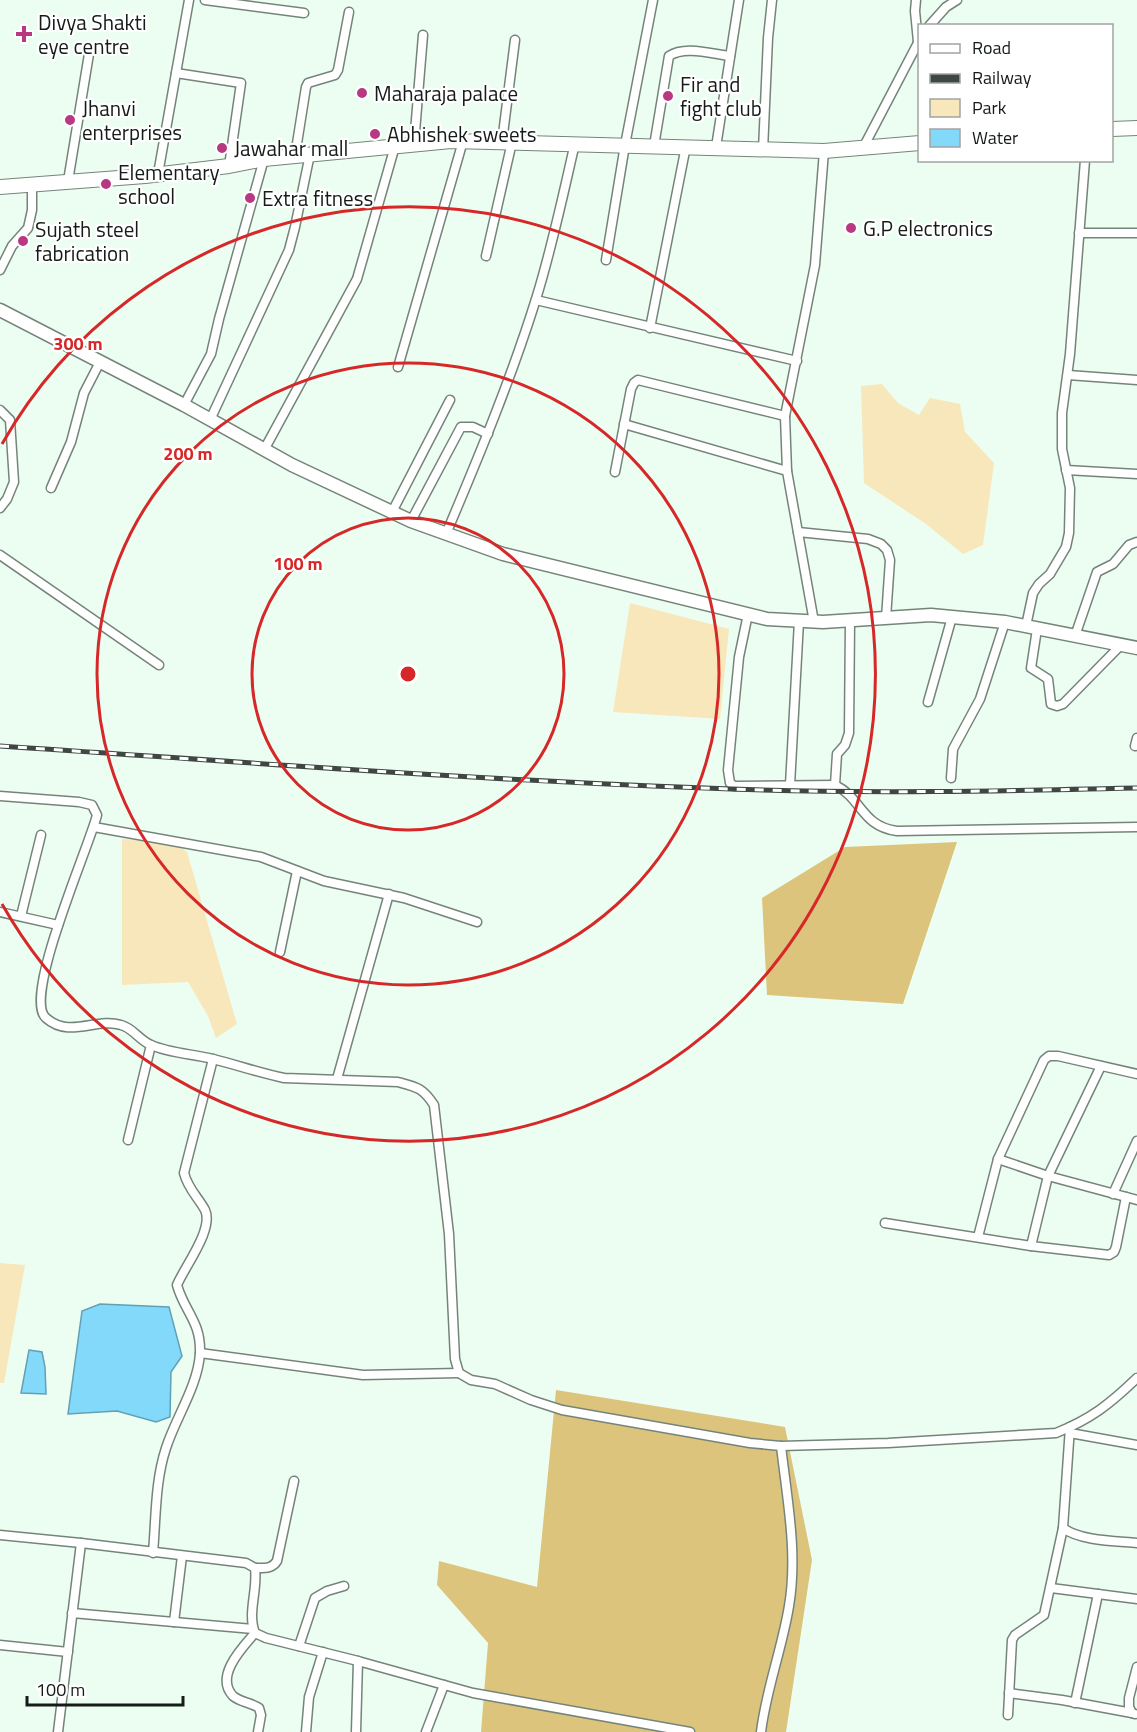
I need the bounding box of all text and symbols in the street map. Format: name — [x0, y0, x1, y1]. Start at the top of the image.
place label: Divya Shakti eye centre — [38, 6, 147, 62]
legend — [918, 24, 1113, 162]
marker: Divya Shakti eye centre — [15, 25, 33, 43]
text: Road — [972, 34, 1011, 61]
text: Railway — [972, 64, 1032, 91]
place label: Fir and fight club — [680, 68, 762, 124]
place label: Maharaja palace — [374, 77, 518, 109]
marker: Maharaja palace — [355, 86, 369, 100]
marker: Fir and fight club — [661, 89, 675, 103]
place label: Jhanvi enterprises — [82, 92, 182, 148]
text: Park — [972, 94, 1007, 121]
marker: Jhanvi enterprises — [63, 113, 77, 127]
place label: Abhishek sweets — [387, 118, 537, 150]
text: Water — [972, 124, 1018, 151]
marker: Abhishek sweets — [368, 127, 382, 141]
place label: Jawahar mall — [234, 132, 348, 164]
marker: Jawahar mall — [215, 141, 229, 155]
place label: Elementary school — [118, 156, 220, 212]
marker: Elementary school — [99, 177, 113, 191]
place label: Extra fitness — [262, 182, 373, 214]
marker: Extra fitness — [243, 191, 257, 205]
place label: G.P electronics — [863, 212, 993, 244]
place label: Sujath steel fabrication — [35, 213, 139, 269]
marker: G.P electronics — [844, 221, 858, 235]
marker: Sujath steel fabrication — [16, 234, 30, 248]
text: 300 m — [53, 330, 103, 357]
text: 200 m — [163, 440, 213, 467]
text: 100 m — [273, 550, 323, 577]
centre of rings — [398, 664, 418, 684]
scale bar — [27, 1669, 183, 1707]
text: 100 m — [36, 1676, 85, 1703]

